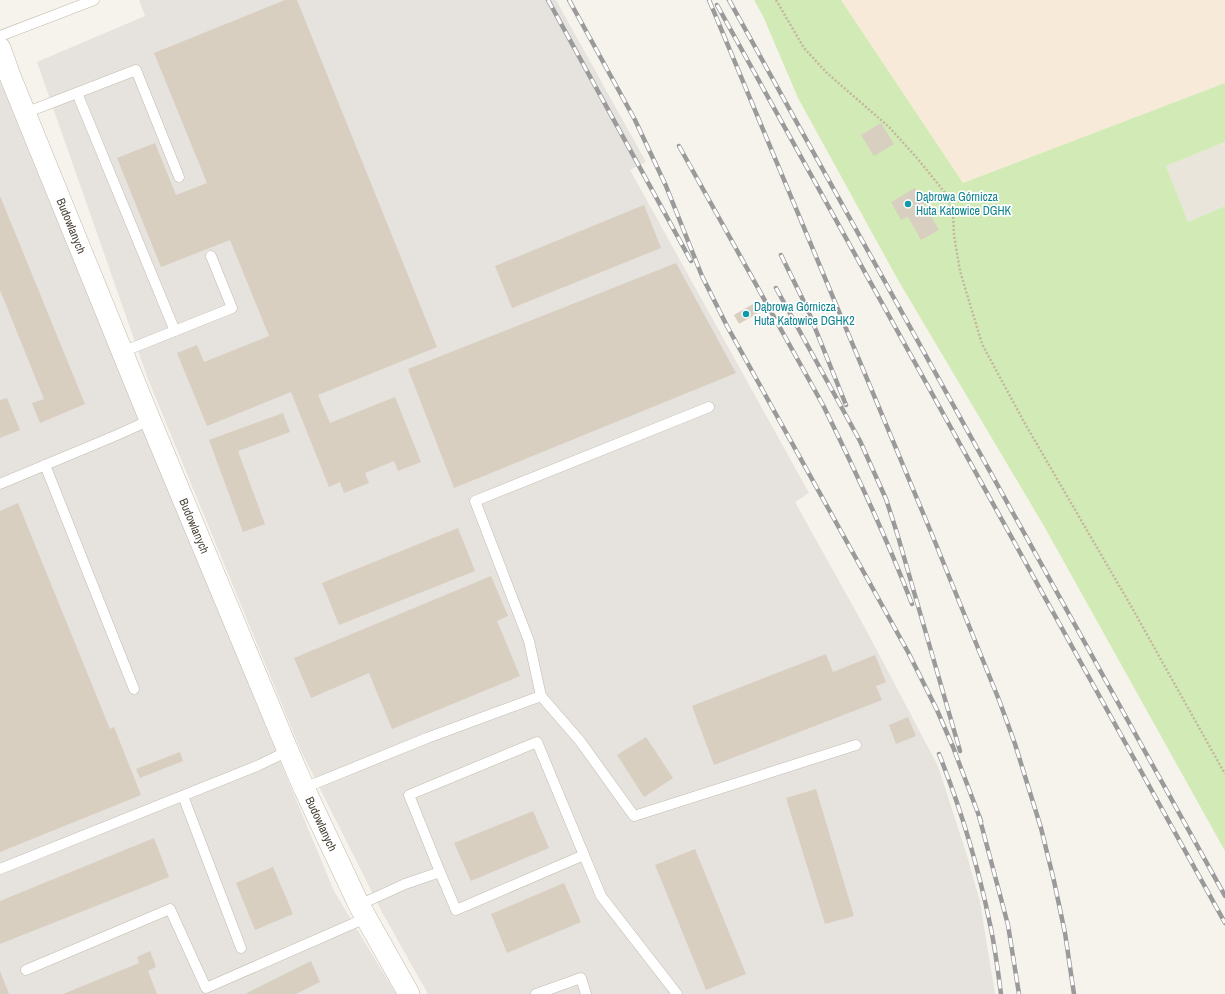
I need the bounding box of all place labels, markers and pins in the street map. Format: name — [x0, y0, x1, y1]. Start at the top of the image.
place label: Dąbrowa Górnicza Huta Katowice DGHK — [916, 189, 1012, 219]
marker: Dąbrowa Górnicza Huta Katowice DGHK — [903, 199, 913, 209]
place label: Dąbrowa Górnicza Huta Katowice DGHK2 — [754, 299, 855, 329]
marker: Dąbrowa Górnicza Huta Katowice DGHK2 — [741, 309, 751, 319]

